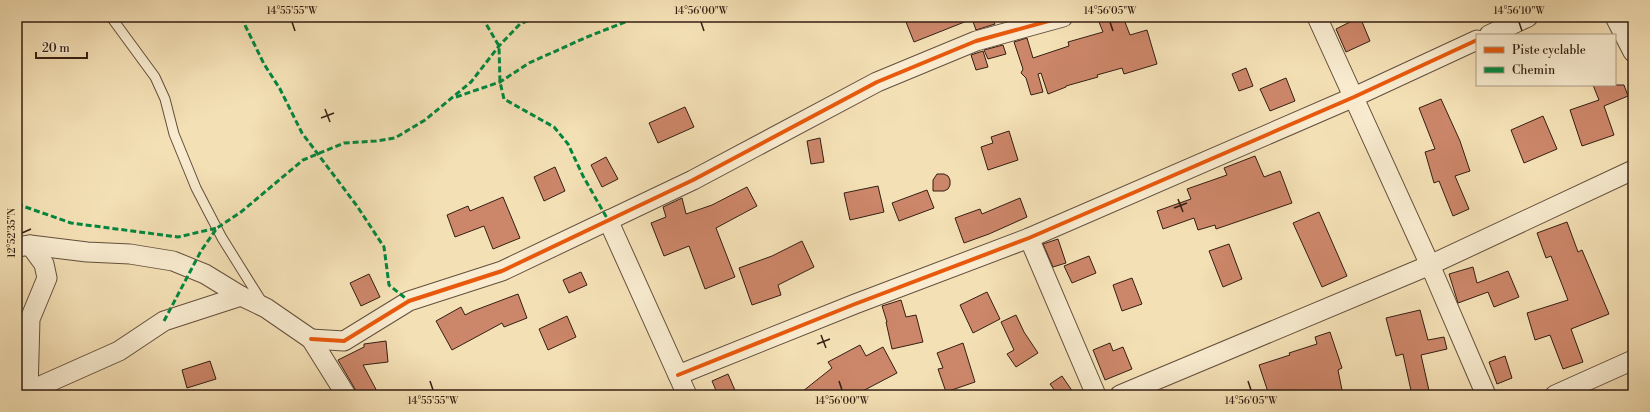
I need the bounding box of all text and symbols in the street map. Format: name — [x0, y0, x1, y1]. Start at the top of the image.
text: 14°55'55"W — [267, 5, 318, 17]
text: 14°56'00"W — [674, 5, 729, 17]
text: 14°56'05"W — [1084, 5, 1137, 17]
text: 14°56'10"W — [1494, 5, 1545, 17]
scale bar — [36, 34, 87, 60]
legend — [1476, 34, 1616, 86]
text: 20 m — [42, 41, 70, 56]
text: Piste cyclable — [1512, 43, 1586, 58]
text: Chemin — [1512, 63, 1555, 78]
text: 12°52'35"N — [6, 208, 18, 258]
text: 14°55'55"W — [408, 395, 459, 407]
text: 14°56'00"W — [815, 395, 870, 407]
text: 14°56'05"W — [1225, 395, 1278, 407]

